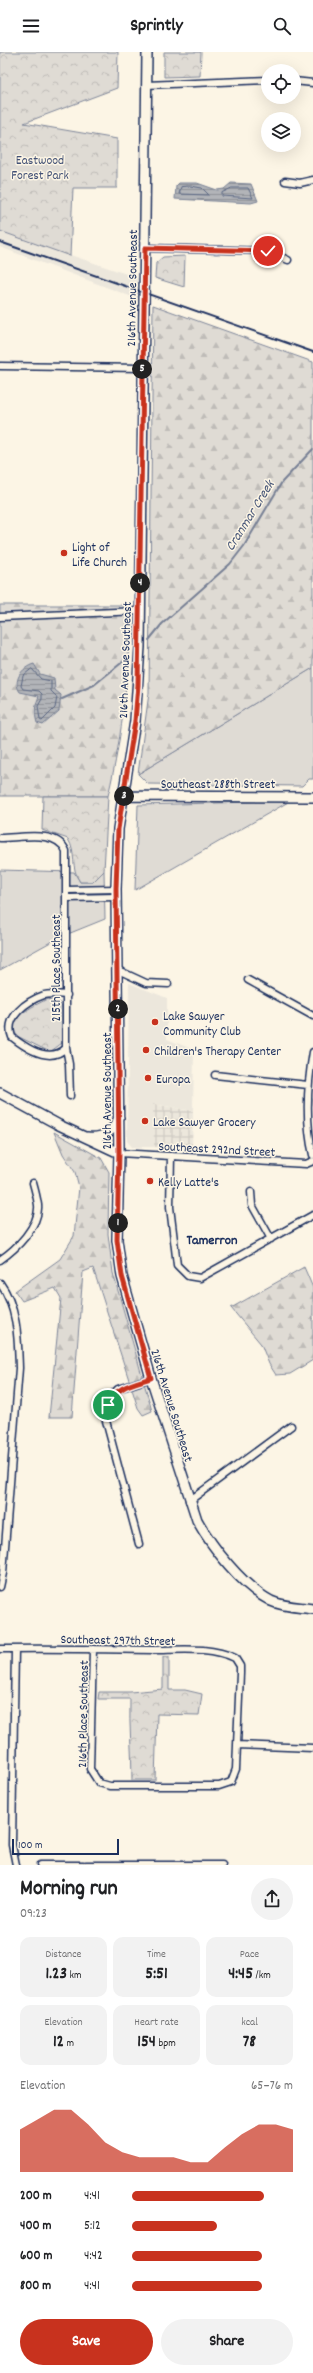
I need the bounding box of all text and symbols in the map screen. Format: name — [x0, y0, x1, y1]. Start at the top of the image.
text: Sprintly — [130, 14, 183, 39]
icon: menu — [20, 15, 42, 37]
icon: search — [271, 15, 293, 37]
map controls — [261, 64, 301, 152]
button: locate — [261, 64, 301, 104]
button: layers — [261, 112, 301, 152]
park label: Eastwood Forest Park — [11, 152, 69, 186]
street label: 216th Avenue Southeast — [123, 229, 144, 347]
pin — [251, 234, 285, 268]
icon: check — [257, 240, 279, 262]
pin: 5 — [132, 359, 152, 379]
text: 5 — [139, 361, 145, 377]
water label: Cranmar Creek — [221, 476, 281, 555]
place label: Light of Life Church — [72, 539, 127, 573]
marker: Light of Life Church — [59, 548, 69, 558]
pin: 4 — [130, 573, 150, 593]
text: 4 — [138, 575, 142, 591]
street label: 216th Avenue Southeast — [115, 601, 138, 719]
street label: Southeast 288th Street — [161, 776, 275, 795]
pin: 3 — [114, 786, 134, 806]
text: 3 — [122, 788, 126, 804]
street label: 215th Place Southeast — [48, 914, 67, 1022]
pin: 2 — [108, 999, 128, 1019]
text: 2 — [116, 1001, 120, 1017]
place label: Lake Sawyer Community Club — [163, 1008, 241, 1042]
marker: Lake Sawyer Community Club — [150, 1017, 160, 1027]
street label: 216th Avenue Southeast — [99, 1032, 118, 1150]
place label: Children's Therapy Center — [154, 1043, 281, 1062]
marker: Children's Therapy Center — [141, 1045, 151, 1055]
place label: Europa — [156, 1071, 191, 1090]
marker: Europa — [143, 1073, 153, 1083]
place label: Lake Sawyer Grocery — [153, 1114, 256, 1133]
marker: Lake Sawyer Grocery — [140, 1116, 150, 1126]
street label: Southeast 292nd Street — [158, 1138, 276, 1163]
place label: Kelly Latte's — [158, 1174, 219, 1193]
marker: Kelly Latte's — [145, 1176, 155, 1186]
pin: 1 — [108, 1213, 128, 1233]
text: 1 — [117, 1215, 119, 1231]
district label: Tamerron — [186, 1231, 238, 1251]
street label: 216th Avenue Southeast — [144, 1347, 197, 1465]
pin — [91, 1388, 125, 1422]
icon: arrive — [97, 1394, 119, 1416]
street label: Southeast 297th Street — [60, 1631, 176, 1652]
street label: 216th Place Southeast — [74, 1660, 95, 1768]
scale bar — [12, 1837, 119, 1856]
text: 100 m — [18, 1838, 42, 1854]
text: Morning run — [20, 1874, 118, 1905]
button: share — [251, 1878, 293, 1920]
text: 09:23 — [20, 1905, 47, 1924]
text: Distance — [46, 1947, 81, 1963]
text: Time — [147, 1947, 166, 1963]
text: Pace — [240, 1947, 259, 1963]
text: 1.23 — [45, 1963, 67, 1987]
text: 5:51 — [145, 1963, 168, 1987]
text: 4:45 — [228, 1963, 253, 1987]
text: km — [67, 1968, 82, 1984]
text: /km — [253, 1968, 271, 1984]
text: Elevation — [44, 2015, 83, 2031]
text: Heart rate — [134, 2015, 179, 2031]
text: kcal — [241, 2015, 258, 2031]
text: 12 — [53, 2031, 64, 2055]
text: 154 — [137, 2031, 156, 2055]
text: 78 — [243, 2031, 256, 2055]
text: m — [64, 2036, 74, 2052]
text: bpm — [156, 2036, 176, 2052]
text: Elevation — [20, 2077, 65, 2096]
text: 65–76 m — [251, 2077, 293, 2096]
text: 200 m — [20, 2187, 52, 2206]
text: 4:41 — [84, 2187, 100, 2206]
text: 400 m — [20, 2217, 51, 2236]
text: 5:12 — [84, 2217, 101, 2236]
text: 600 m — [20, 2247, 52, 2266]
text: 4:42 — [84, 2247, 103, 2266]
text: 800 m — [20, 2277, 51, 2296]
text: 4:41 — [84, 2277, 100, 2296]
button: Save — [20, 2319, 153, 2365]
button: Share — [161, 2319, 293, 2365]

